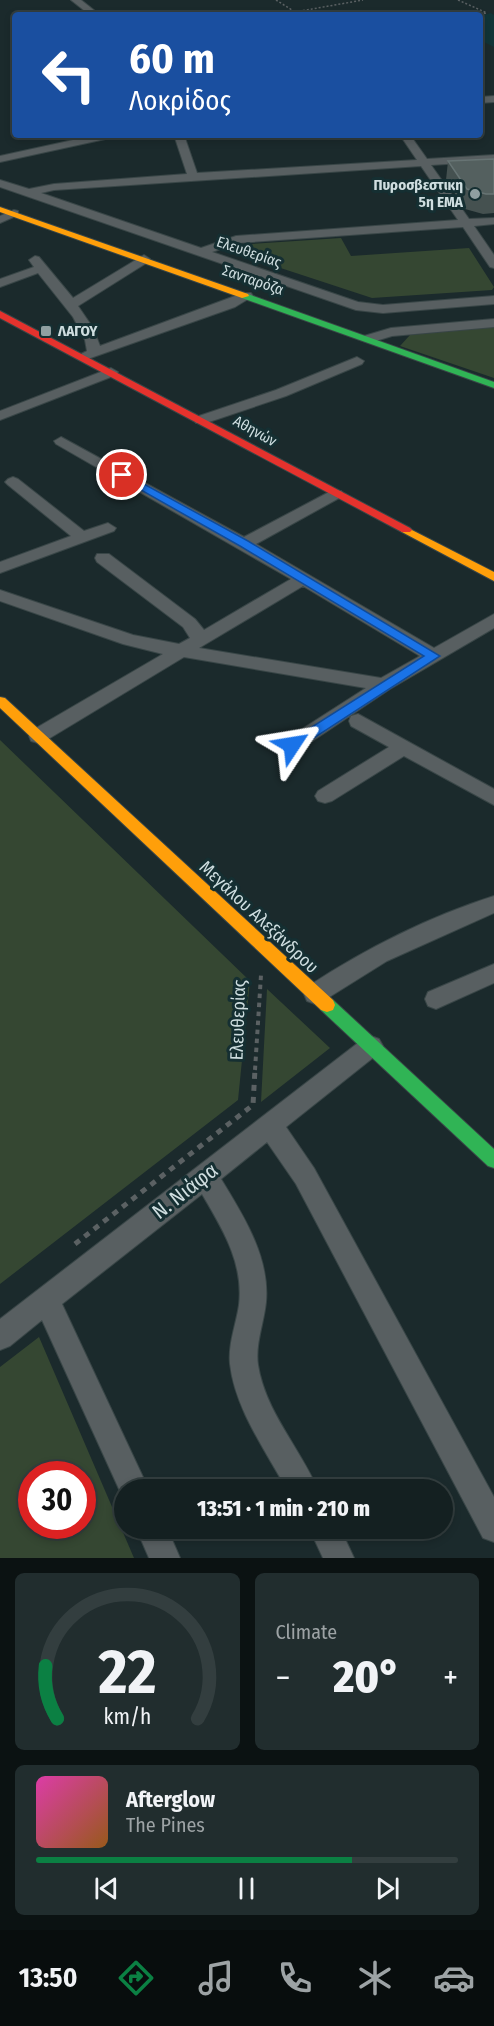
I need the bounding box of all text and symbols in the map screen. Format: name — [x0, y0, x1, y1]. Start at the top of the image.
text: 60 m — [129, 34, 215, 84]
icon: left — [30, 36, 108, 114]
text: Λοκρίδος — [129, 85, 231, 117]
place label: Πυροσβεστικη 5η ΕΜΑ — [373, 176, 464, 211]
marker: Πυροσβεστικη 5η ΕΜΑ — [468, 187, 482, 201]
street label: Ελευθερίας — [214, 233, 284, 272]
street label: Σανταρόζα — [220, 261, 286, 299]
place label: ΛΑΓΟΥ — [57, 322, 98, 340]
marker: ΛΑΓΟΥ — [39, 324, 53, 338]
street label: Αθηνών — [230, 412, 280, 450]
pin — [96, 449, 147, 500]
icon: arrive — [105, 458, 138, 491]
position arrow — [260, 713, 324, 777]
street label: Μεγάλου Αλεξάνδρου — [195, 856, 323, 978]
street label: Ελευθερίας — [226, 979, 250, 1061]
street label: Ν. Νιάφα — [147, 1157, 223, 1225]
speed limit sign: 30 — [18, 1461, 96, 1539]
text: 13:51 · 1 min · 210 m — [197, 1495, 370, 1522]
text: Climate — [276, 1620, 337, 1644]
text: 22 — [97, 1635, 156, 1710]
text: 20° — [333, 1650, 400, 1704]
text: − — [276, 1658, 290, 1698]
text: + — [443, 1658, 458, 1698]
text: km/h — [103, 1704, 151, 1730]
text: Afterglow — [126, 1786, 215, 1813]
text: The Pines — [126, 1813, 205, 1837]
icon: previous — [90, 1872, 123, 1905]
icon: pause — [230, 1872, 263, 1905]
icon: next — [371, 1872, 404, 1905]
icon: directions — [115, 1957, 157, 1999]
icon: music — [195, 1957, 237, 1999]
icon: phone — [274, 1957, 316, 1999]
icon: climate — [354, 1957, 396, 1999]
icon: car — [433, 1957, 475, 1999]
text: 13:50 — [19, 1962, 77, 1994]

